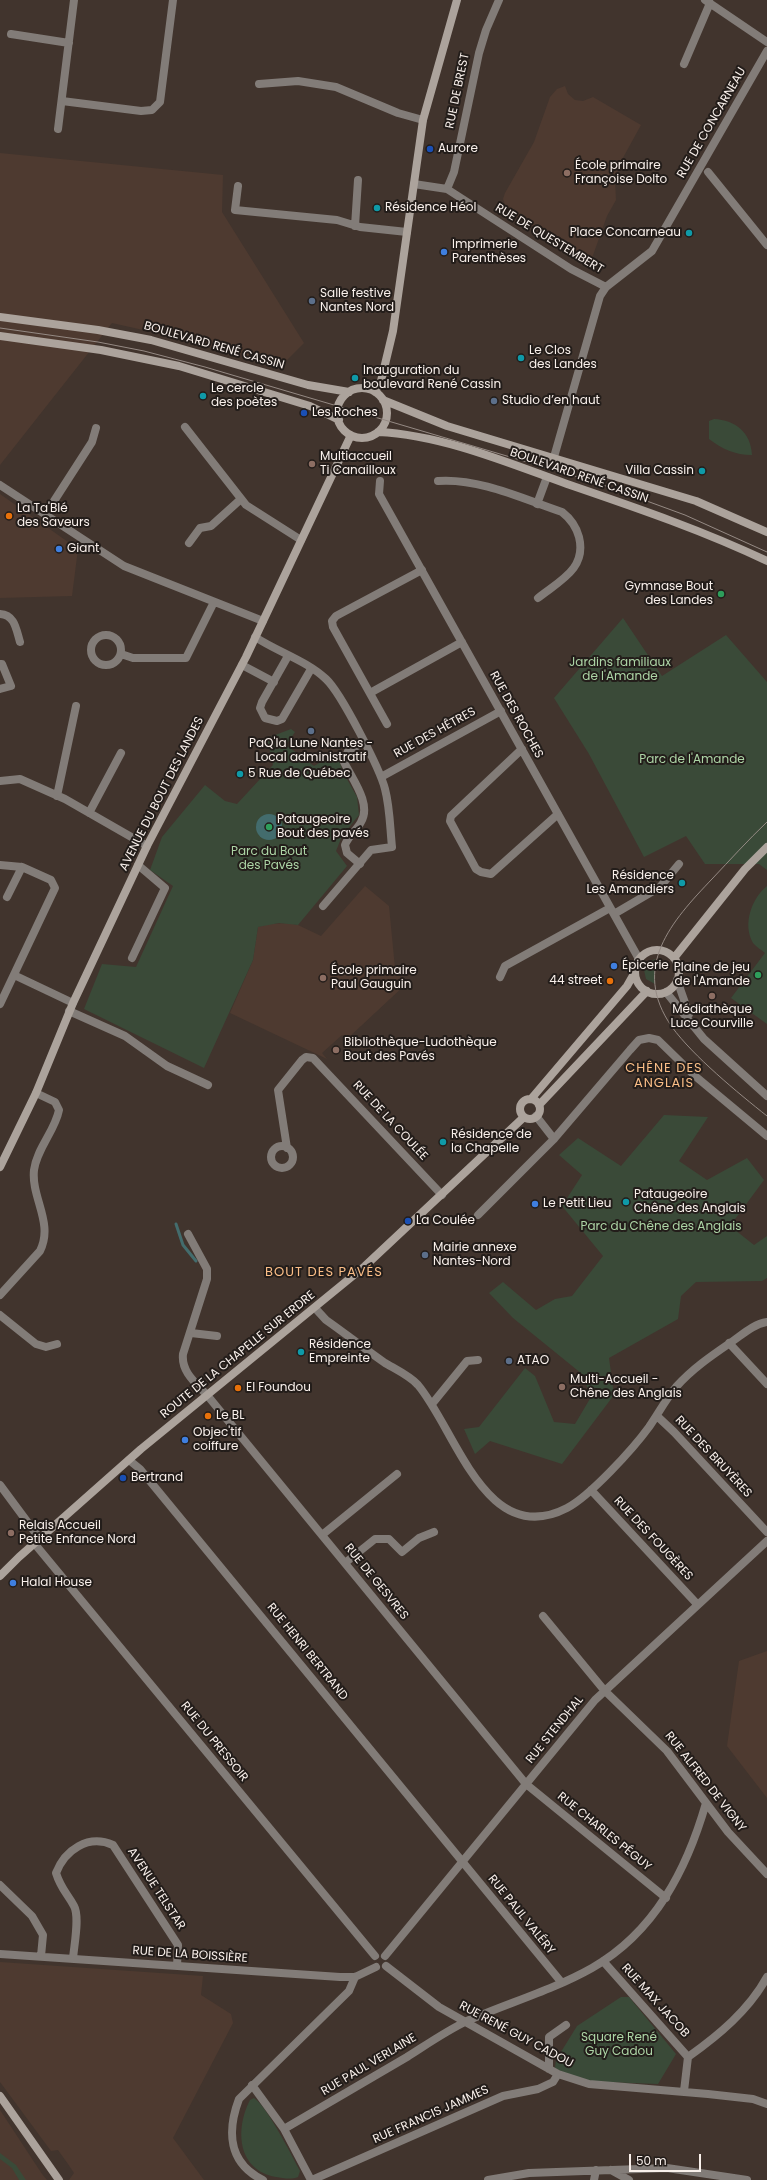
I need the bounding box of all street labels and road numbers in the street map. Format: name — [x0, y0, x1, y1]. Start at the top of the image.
street label: RUE DE BREST — [443, 52, 473, 130]
street label: RUE DE CONCARNEAU — [674, 65, 750, 181]
street label: RUE DE QUESTEMBERT — [492, 201, 606, 277]
street label: BOULEVARD RENÉ CASSIN — [142, 319, 286, 373]
street label: BOULEVARD RENÉ CASSIN — [508, 446, 650, 506]
street label: RUE DES ROCHES — [486, 669, 546, 761]
street label: RUE DES HÊTRES — [392, 705, 478, 761]
street label: AVENUE DU BOUT DES LANDES — [117, 715, 207, 873]
street label: RUE DE LA COULÉE — [349, 1078, 431, 1164]
street label: ROUTE DE LA CHAPELLE SUR ERDRE — [158, 1288, 318, 1422]
street label: RUE DES BRUYÈRES — [672, 1413, 754, 1501]
street label: RUE DES FOUGÈRES — [610, 1494, 696, 1584]
street label: RUE DE GESVRES — [341, 1541, 411, 1623]
street label: RUE HENRI BERTRAND — [263, 1601, 351, 1703]
street label: RUE STENDHAL — [523, 1693, 587, 1767]
street label: RUE DU PRESSOIR — [177, 1699, 251, 1785]
street label: RUE ALFRED DE VIGNY — [661, 1729, 749, 1835]
street label: RUE CHARLES PÉGUY — [554, 1790, 654, 1874]
street label: AVENUE TELSTAR — [124, 1845, 188, 1933]
street label: RUE PAUL VALÉRY — [485, 1872, 557, 1958]
street label: RUE DE LA BOISSIÈRE — [132, 1944, 248, 1966]
street label: RUE MAX JACOB — [618, 1961, 692, 2041]
street label: RUE RENÉ GUY CADOU — [457, 1999, 575, 2071]
street label: RUE PAUL VERLAINE — [319, 2031, 419, 2099]
street label: RUE FRANCIS JAMMES — [371, 2083, 491, 2147]

